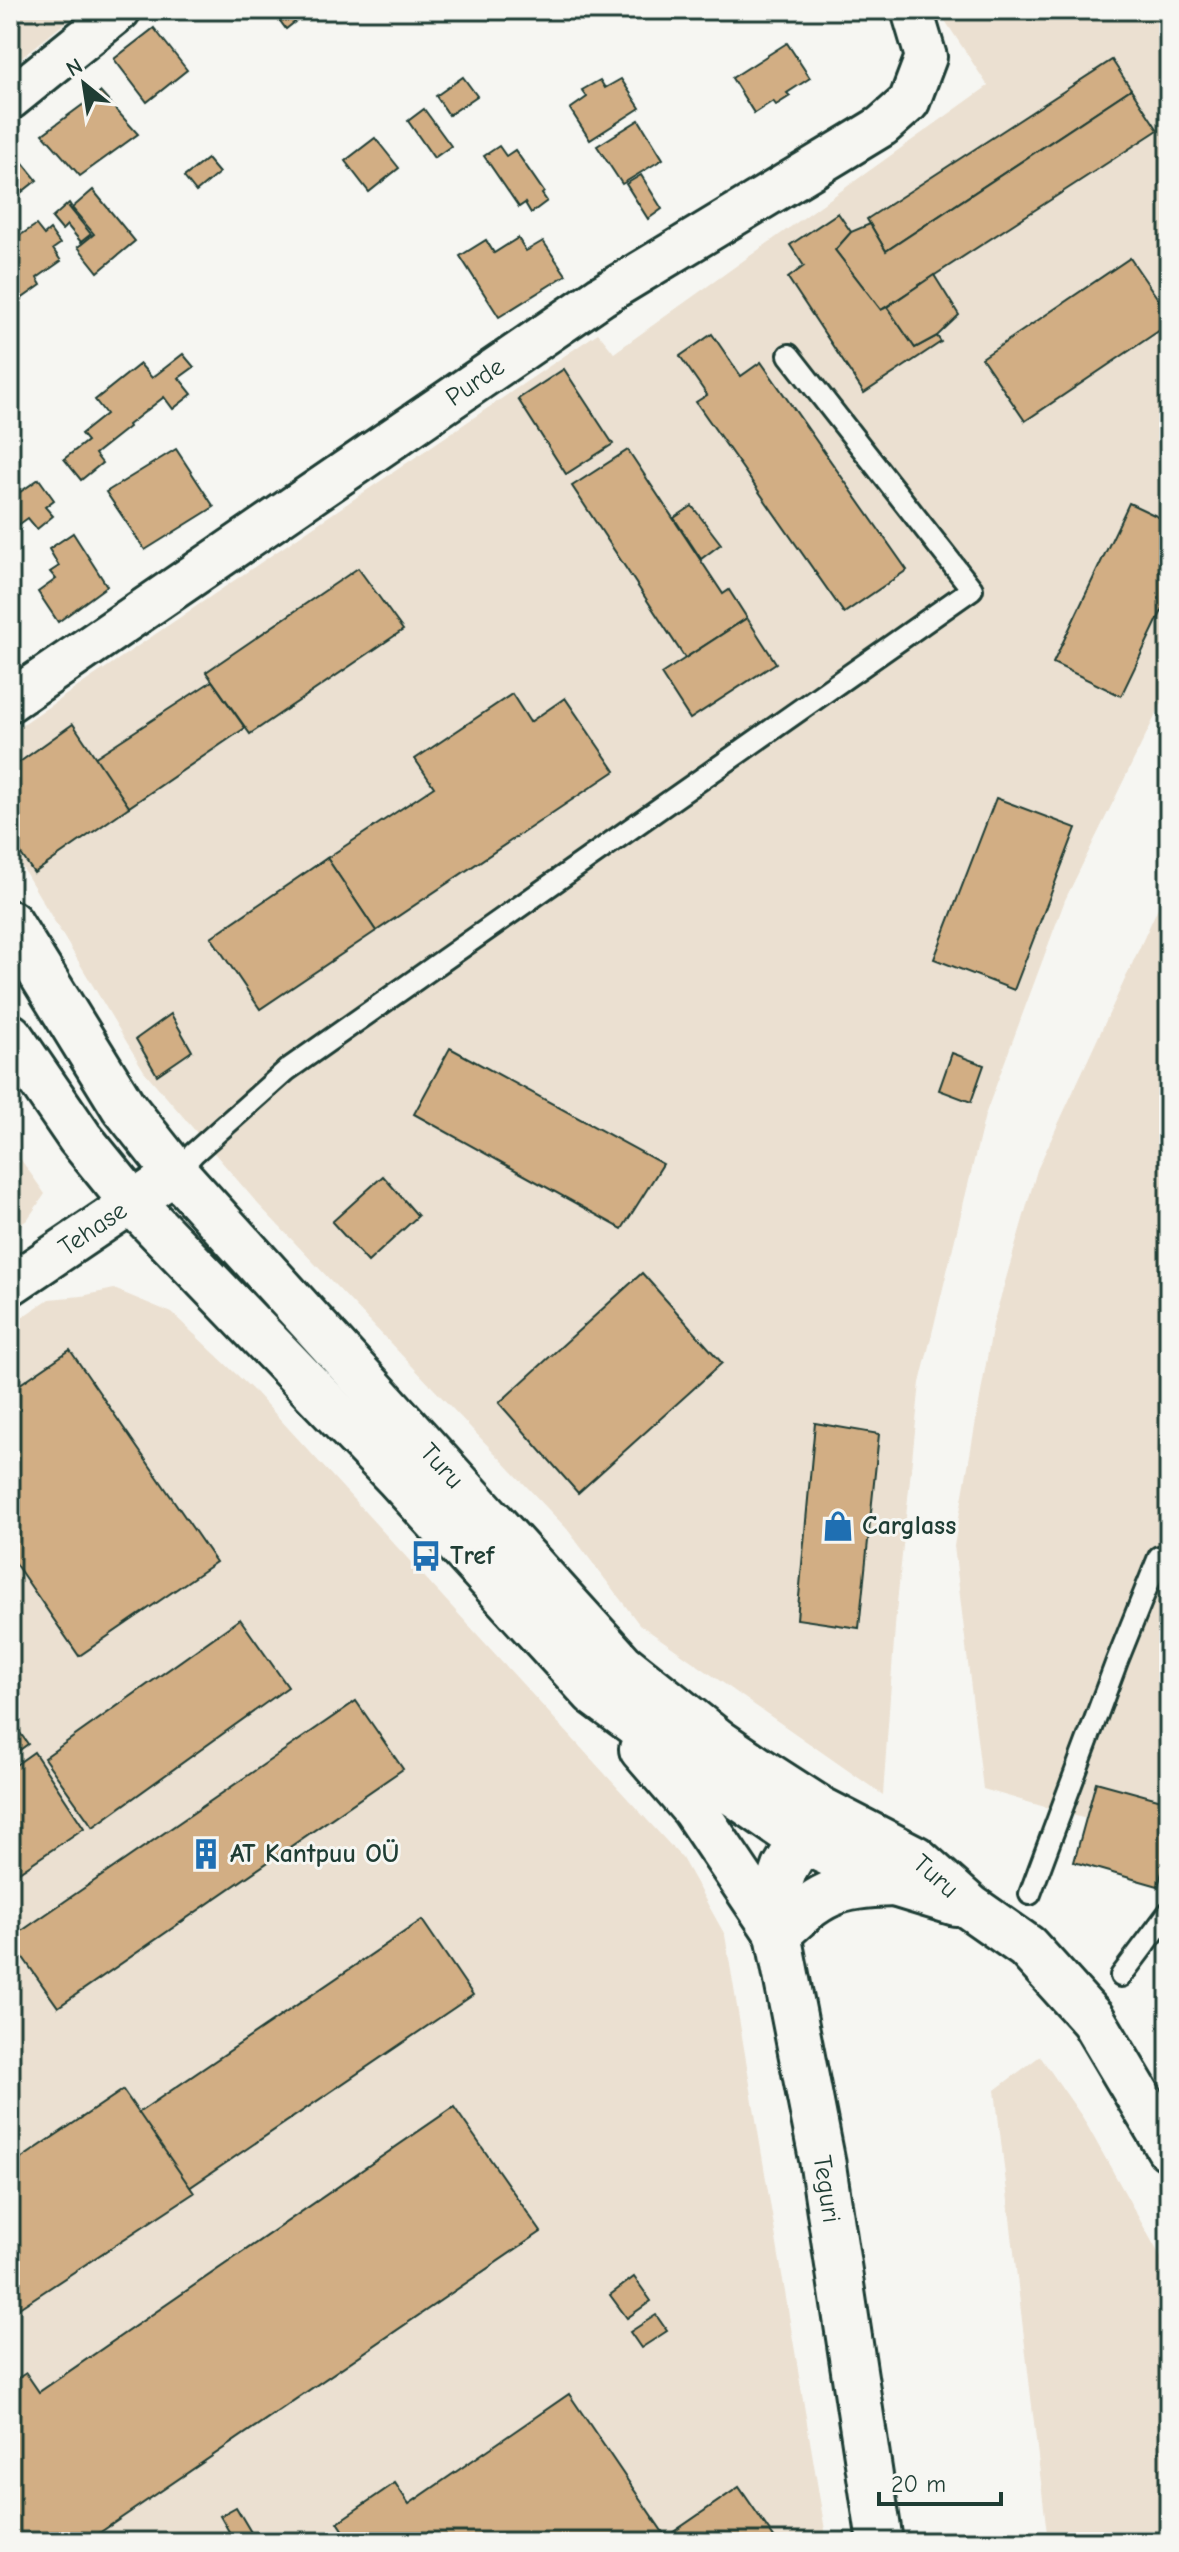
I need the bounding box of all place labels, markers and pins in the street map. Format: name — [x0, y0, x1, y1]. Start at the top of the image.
shop icon: Carglass — [821, 1509, 855, 1543]
place label: Carglass — [862, 1511, 956, 1541]
bus stop icon: Tref — [409, 1539, 443, 1573]
place label: Tref — [450, 1541, 496, 1571]
building icon: AT Kantpuu OÜ — [189, 1837, 223, 1871]
place label: AT Kantpuu OÜ — [230, 1839, 399, 1869]

